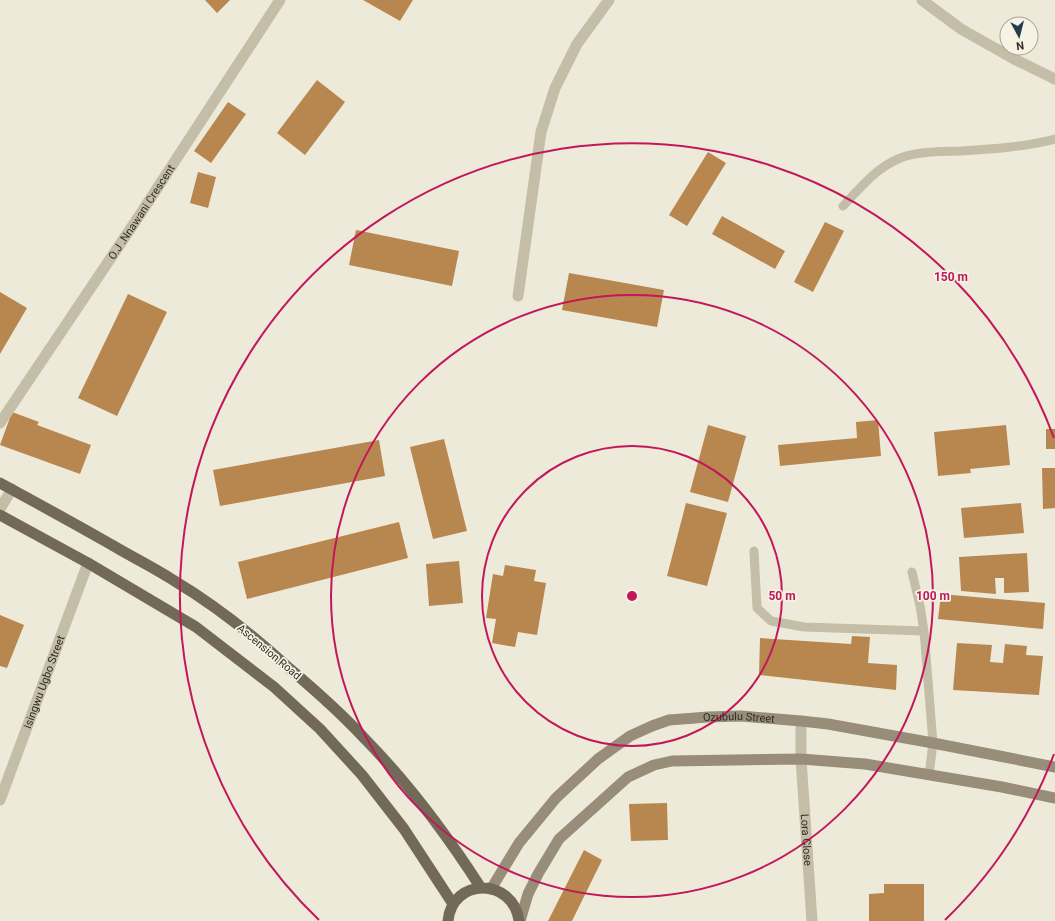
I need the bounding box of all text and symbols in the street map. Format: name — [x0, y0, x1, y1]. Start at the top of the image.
north arrow — [999, 16, 1039, 56]
text: N — [1015, 39, 1025, 52]
street label: O.J .Nnawani Crescent — [105, 162, 178, 262]
text: 150 m — [934, 270, 968, 284]
centre of rings — [625, 589, 639, 603]
text: 50 m — [768, 589, 796, 603]
text: 100 m — [916, 589, 950, 603]
street label: Ascension Road — [234, 622, 304, 682]
street label: Isingwu Ugbo Street — [21, 633, 67, 730]
street label: Ozubulu Street — [702, 709, 776, 725]
street label: Lora Close — [798, 813, 815, 866]

